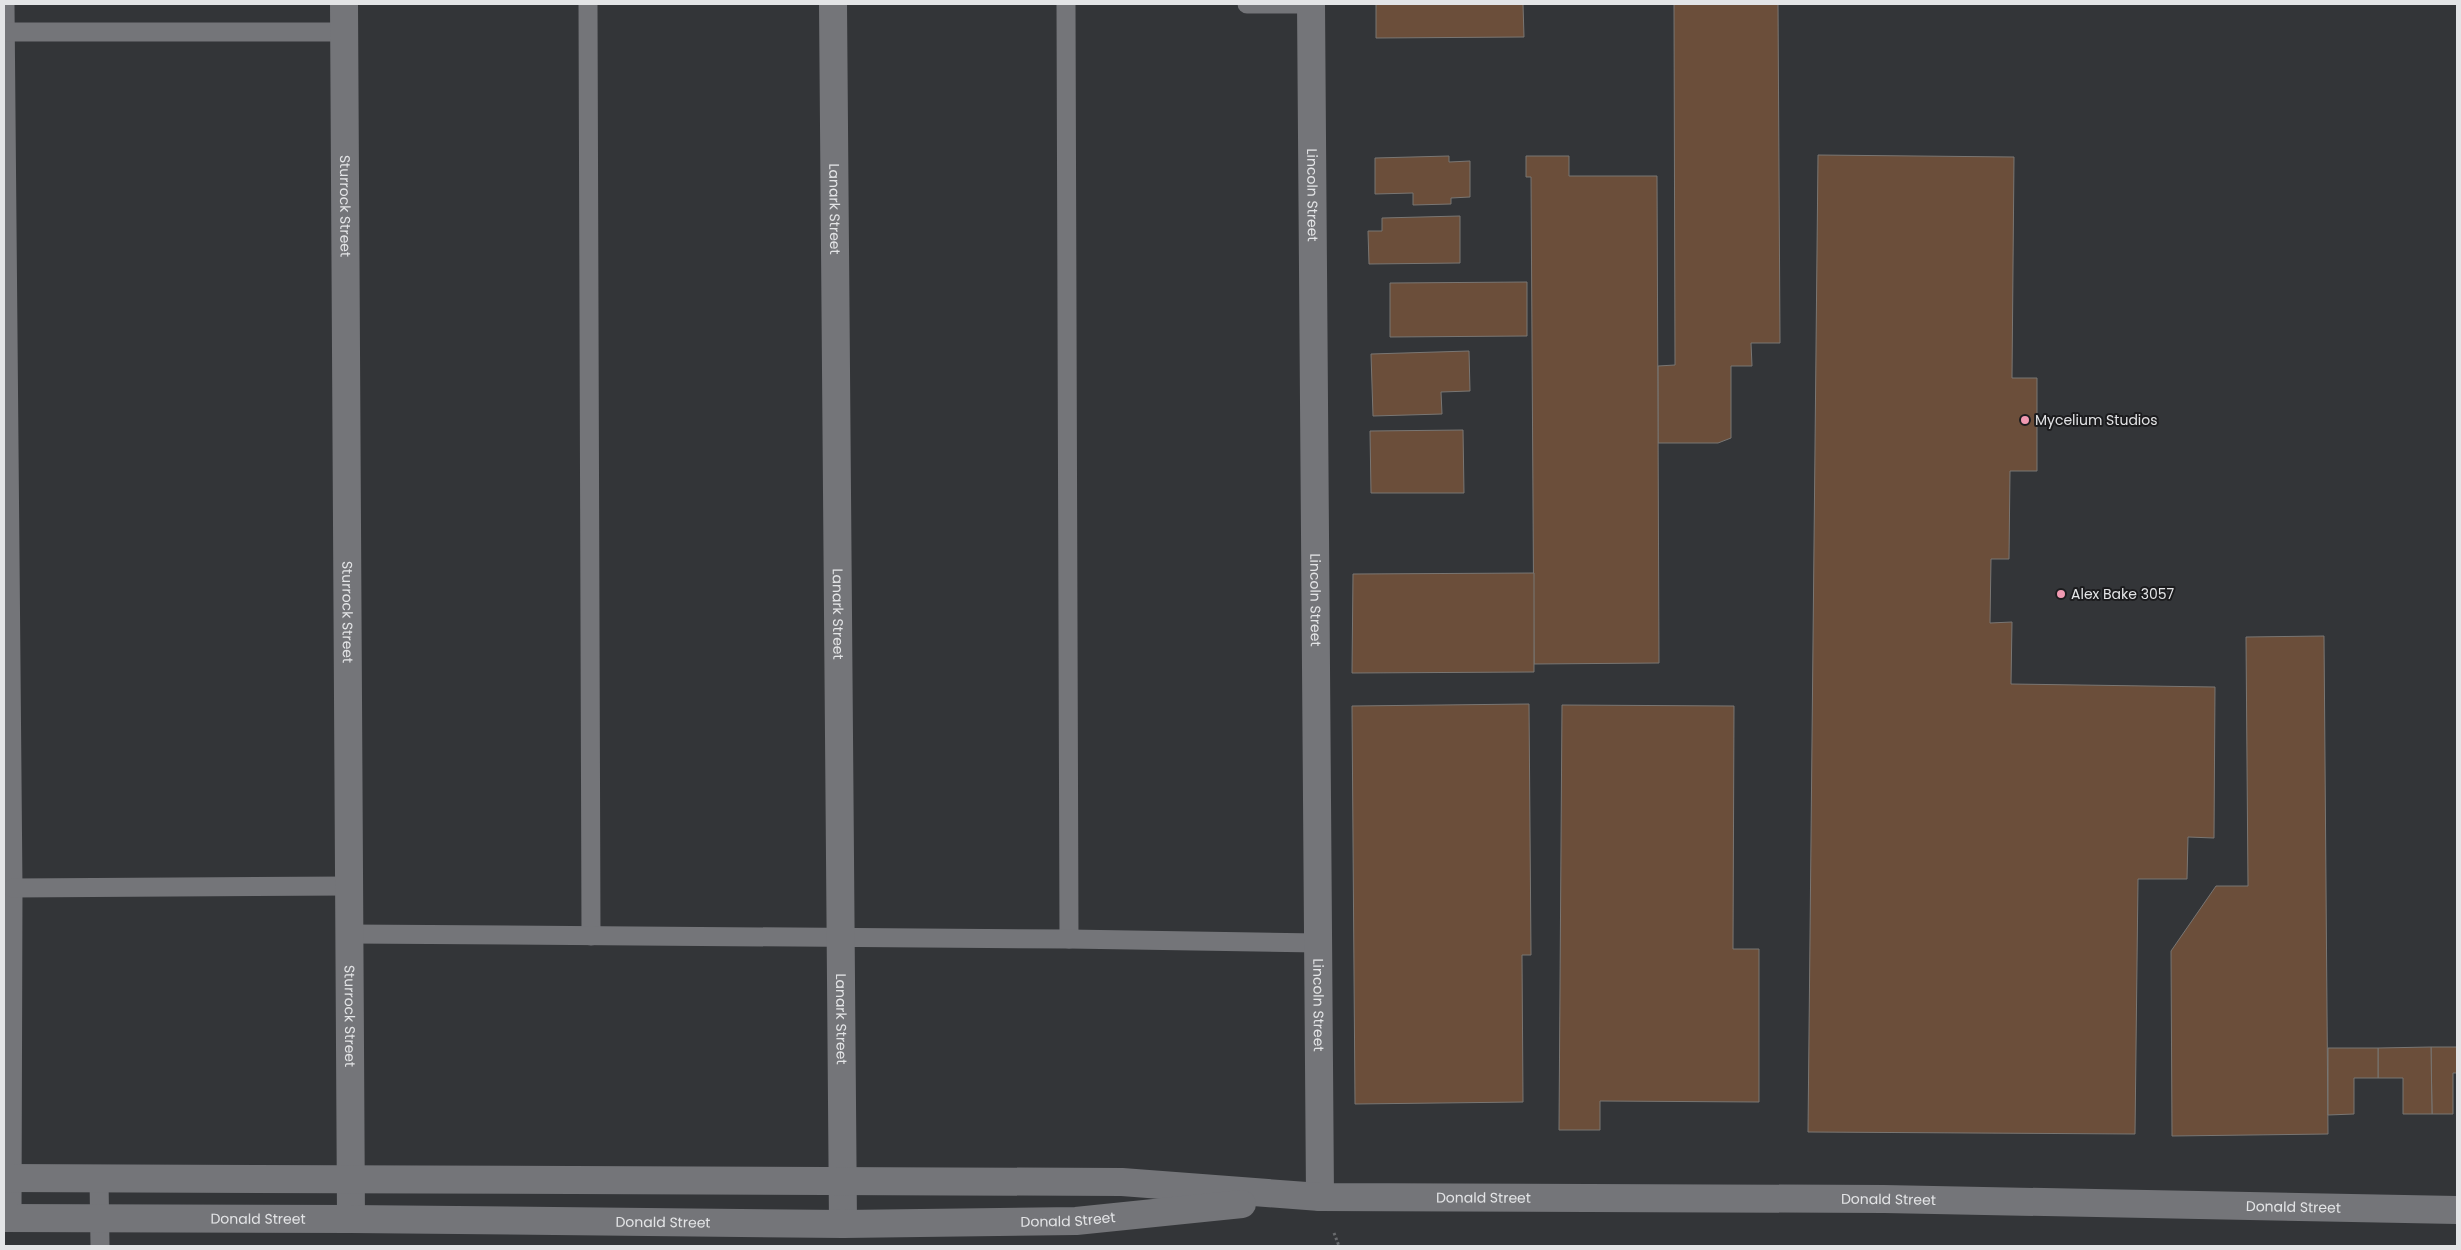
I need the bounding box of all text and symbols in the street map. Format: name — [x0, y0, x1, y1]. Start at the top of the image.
street label: Lincoln Street — [1302, 148, 1323, 242]
street label: Sturrock Street — [335, 155, 355, 257]
street label: Lanark Street — [824, 163, 845, 255]
place label: Mycelium Studios — [2035, 410, 2158, 430]
marker: Mycelium Studios — [2019, 414, 2031, 426]
street label: Lincoln Street — [1305, 553, 1326, 647]
street label: Sturrock Street — [337, 561, 358, 663]
street label: Lanark Street — [828, 568, 848, 660]
place label: Alex Bake 3057 — [2071, 584, 2175, 604]
marker: Alex Bake 3057 — [2055, 588, 2067, 600]
street label: Lincoln Street — [1308, 958, 1329, 1052]
street label: Sturrock Street — [340, 965, 360, 1067]
street label: Lanark Street — [831, 973, 852, 1065]
street label: Donald Street — [1436, 1187, 1531, 1208]
street label: Donald Street — [1841, 1189, 1936, 1210]
street label: Donald Street — [2246, 1196, 2341, 1218]
street label: Donald Street — [1020, 1207, 1116, 1232]
street label: Donald Street — [210, 1209, 306, 1229]
street label: Donald Street — [615, 1212, 711, 1233]

